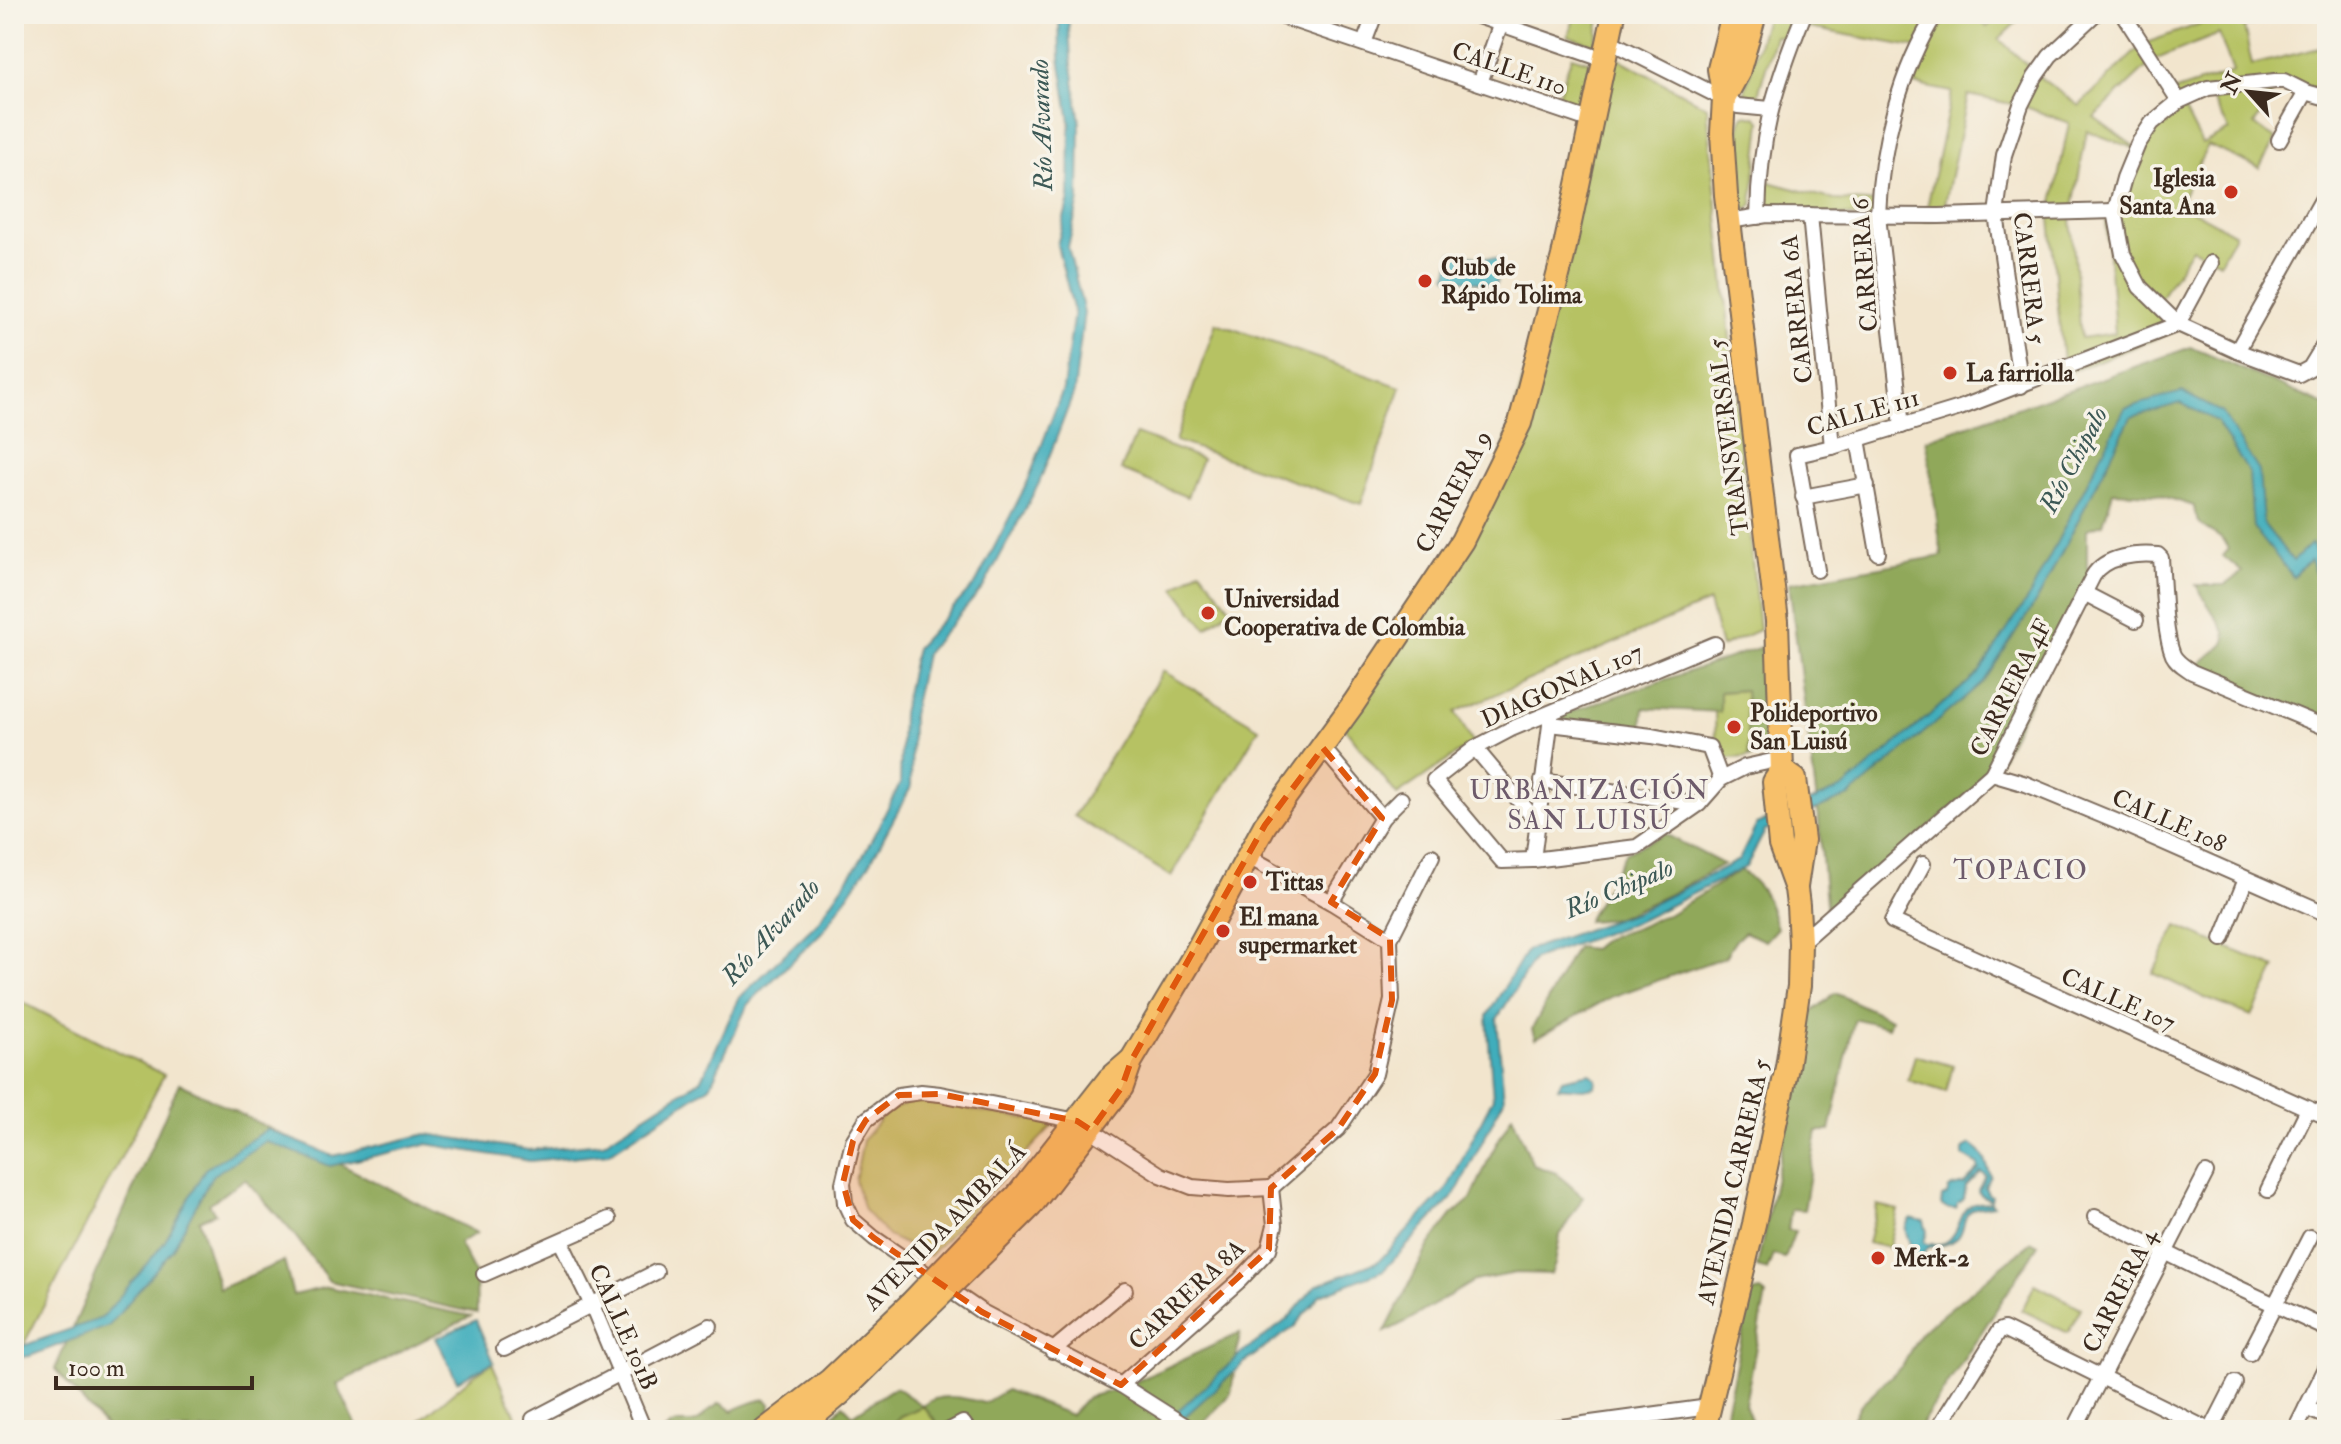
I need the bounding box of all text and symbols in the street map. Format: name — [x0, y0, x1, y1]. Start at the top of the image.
street label: CALLE 110 — [1448, 35, 1570, 103]
north arrow — [2209, 52, 2289, 132]
water label: Río Alvarado — [1024, 58, 1060, 193]
text: N — [2215, 68, 2249, 99]
place label: Iglesia Santa Ana — [2119, 163, 2216, 222]
marker: Iglesia Santa Ana — [2222, 183, 2240, 201]
street label: CARRERA 6 — [1845, 195, 1885, 333]
street label: CARRERA 5 — [2006, 210, 2053, 346]
street label: CARRERA 6A — [1774, 233, 1820, 385]
place label: Club de Rápido Tolima — [1441, 252, 1583, 311]
marker: Club de Rápido Tolima — [1416, 272, 1434, 290]
street label: TRANSVERSAL 5 — [1701, 336, 1756, 537]
place label: La farriolla — [1966, 358, 2075, 389]
marker: La farriolla — [1941, 364, 1959, 382]
street label: CALLE 111 — [1803, 382, 1923, 444]
water label: Río Chipalo — [2032, 402, 2115, 519]
street label: CARRERA 9 — [1409, 425, 1499, 559]
place label: Universidad Cooperativa de Colombia — [1224, 584, 1466, 643]
marker: Universidad Cooperativa de Colombia — [1199, 604, 1217, 622]
street label: CARRERA 4F — [1963, 614, 2059, 762]
street label: DIAGONAL 107 — [1476, 637, 1648, 735]
place label: Polideportivo San Luisú — [1750, 698, 1878, 757]
marker: Polideportivo San Luisú — [1725, 718, 1743, 736]
district label: URBANIZACIÓN SAN LUISÚ — [1470, 773, 1710, 837]
street label: CALLE 108 — [2107, 782, 2231, 860]
water label: Río Chipalo — [1559, 852, 1678, 927]
district label: TOPACIO — [1953, 855, 2089, 887]
place label: Tittas — [1265, 867, 1323, 898]
water label: Río Alvarado — [714, 872, 827, 993]
marker: Tittas — [1241, 873, 1259, 891]
place label: El mana supermarket — [1239, 902, 1357, 961]
marker: El mana supermarket — [1214, 922, 1232, 940]
street label: CALLE 107 — [2056, 961, 2180, 1039]
street label: AVENIDA CARRERA 5 — [1690, 1056, 1777, 1309]
street label: AVENIDA AMBALÁ — [856, 1136, 1033, 1318]
street label: CARRERA 4 — [2076, 1223, 2165, 1358]
street label: CARRERA 8A — [1122, 1233, 1252, 1357]
place label: Merk-2 — [1893, 1243, 1970, 1274]
marker: Merk-2 — [1869, 1249, 1887, 1267]
street label: CALLE 101B — [581, 1259, 665, 1395]
scale bar — [56, 1340, 252, 1390]
text: 100 m — [68, 1353, 125, 1384]

